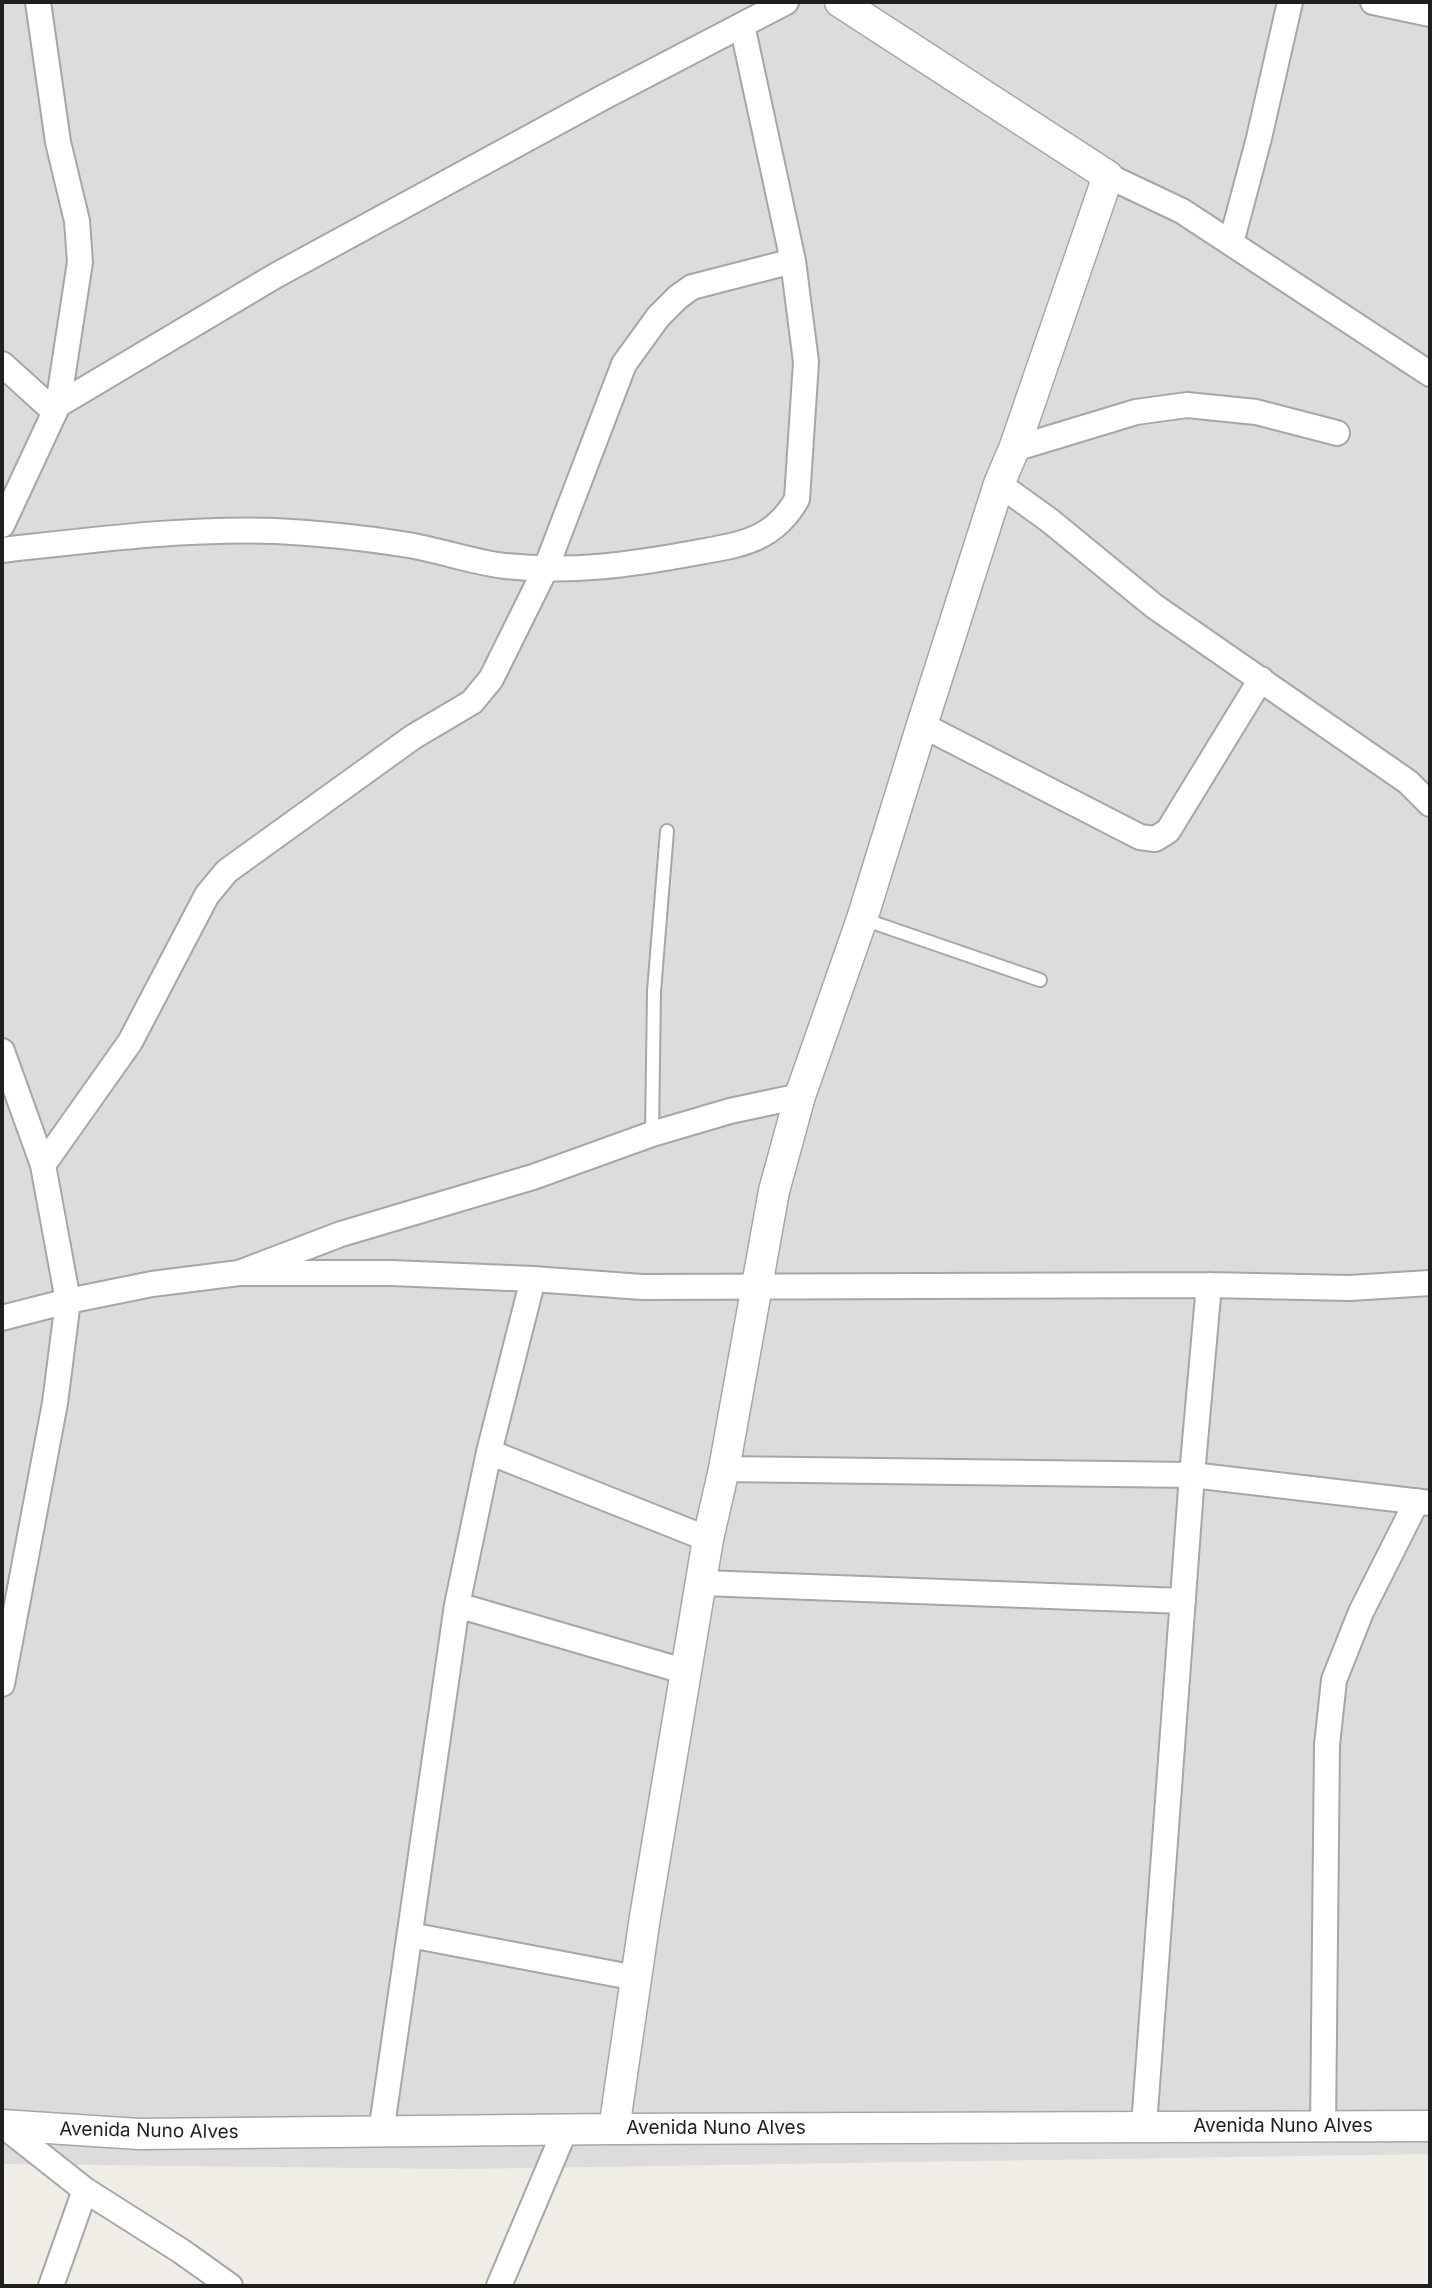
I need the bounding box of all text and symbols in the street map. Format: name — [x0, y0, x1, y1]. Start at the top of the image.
street label: Avenida Nuno Alves — [1193, 2115, 1373, 2137]
street label: Avenida Nuno Alves — [626, 2117, 806, 2139]
street label: Avenida Nuno Alves — [59, 2118, 239, 2144]

